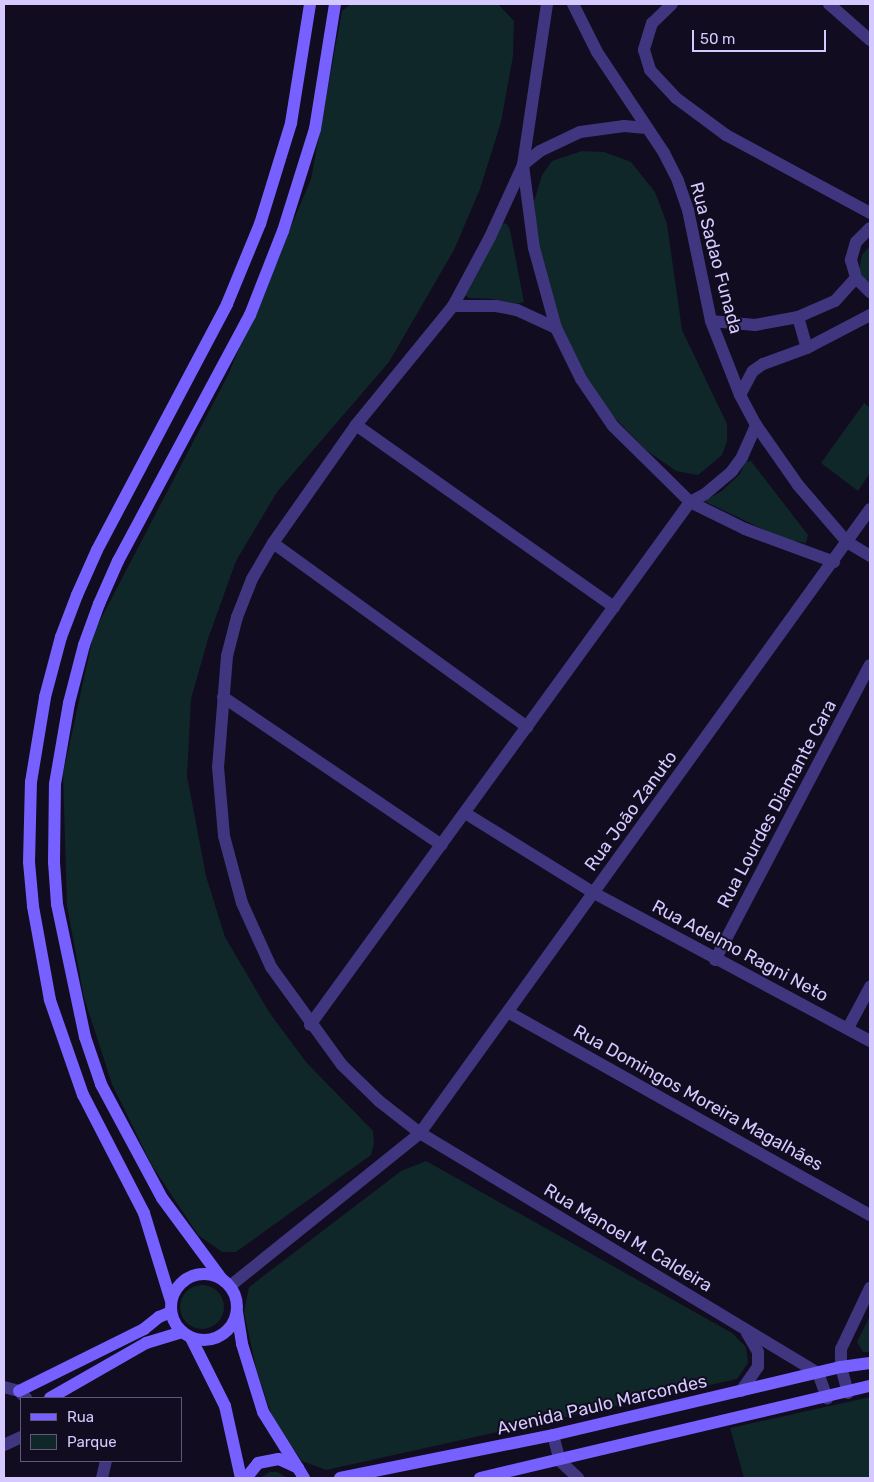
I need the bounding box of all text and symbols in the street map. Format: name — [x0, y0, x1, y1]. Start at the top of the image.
scale bar — [694, 20, 828, 52]
text: 50 m — [700, 30, 735, 48]
street label: Rua Sadao Funada — [685, 180, 747, 336]
street label: Rua Lourdes Diamante Cara — [713, 696, 841, 912]
street label: Rua João Zanuto — [580, 747, 682, 875]
street label: Rua Adelmo Ragni Neto — [648, 895, 832, 1007]
street label: Rua Domingos Moreira Magalhães — [570, 1020, 826, 1176]
street label: Rua Manoel M. Caldeira — [540, 1179, 716, 1297]
street label: Avenida Paulo Marcondes — [495, 1370, 709, 1440]
legend — [20, 1397, 182, 1462]
text: Rua — [67, 1408, 94, 1426]
text: Parque — [67, 1433, 117, 1451]

